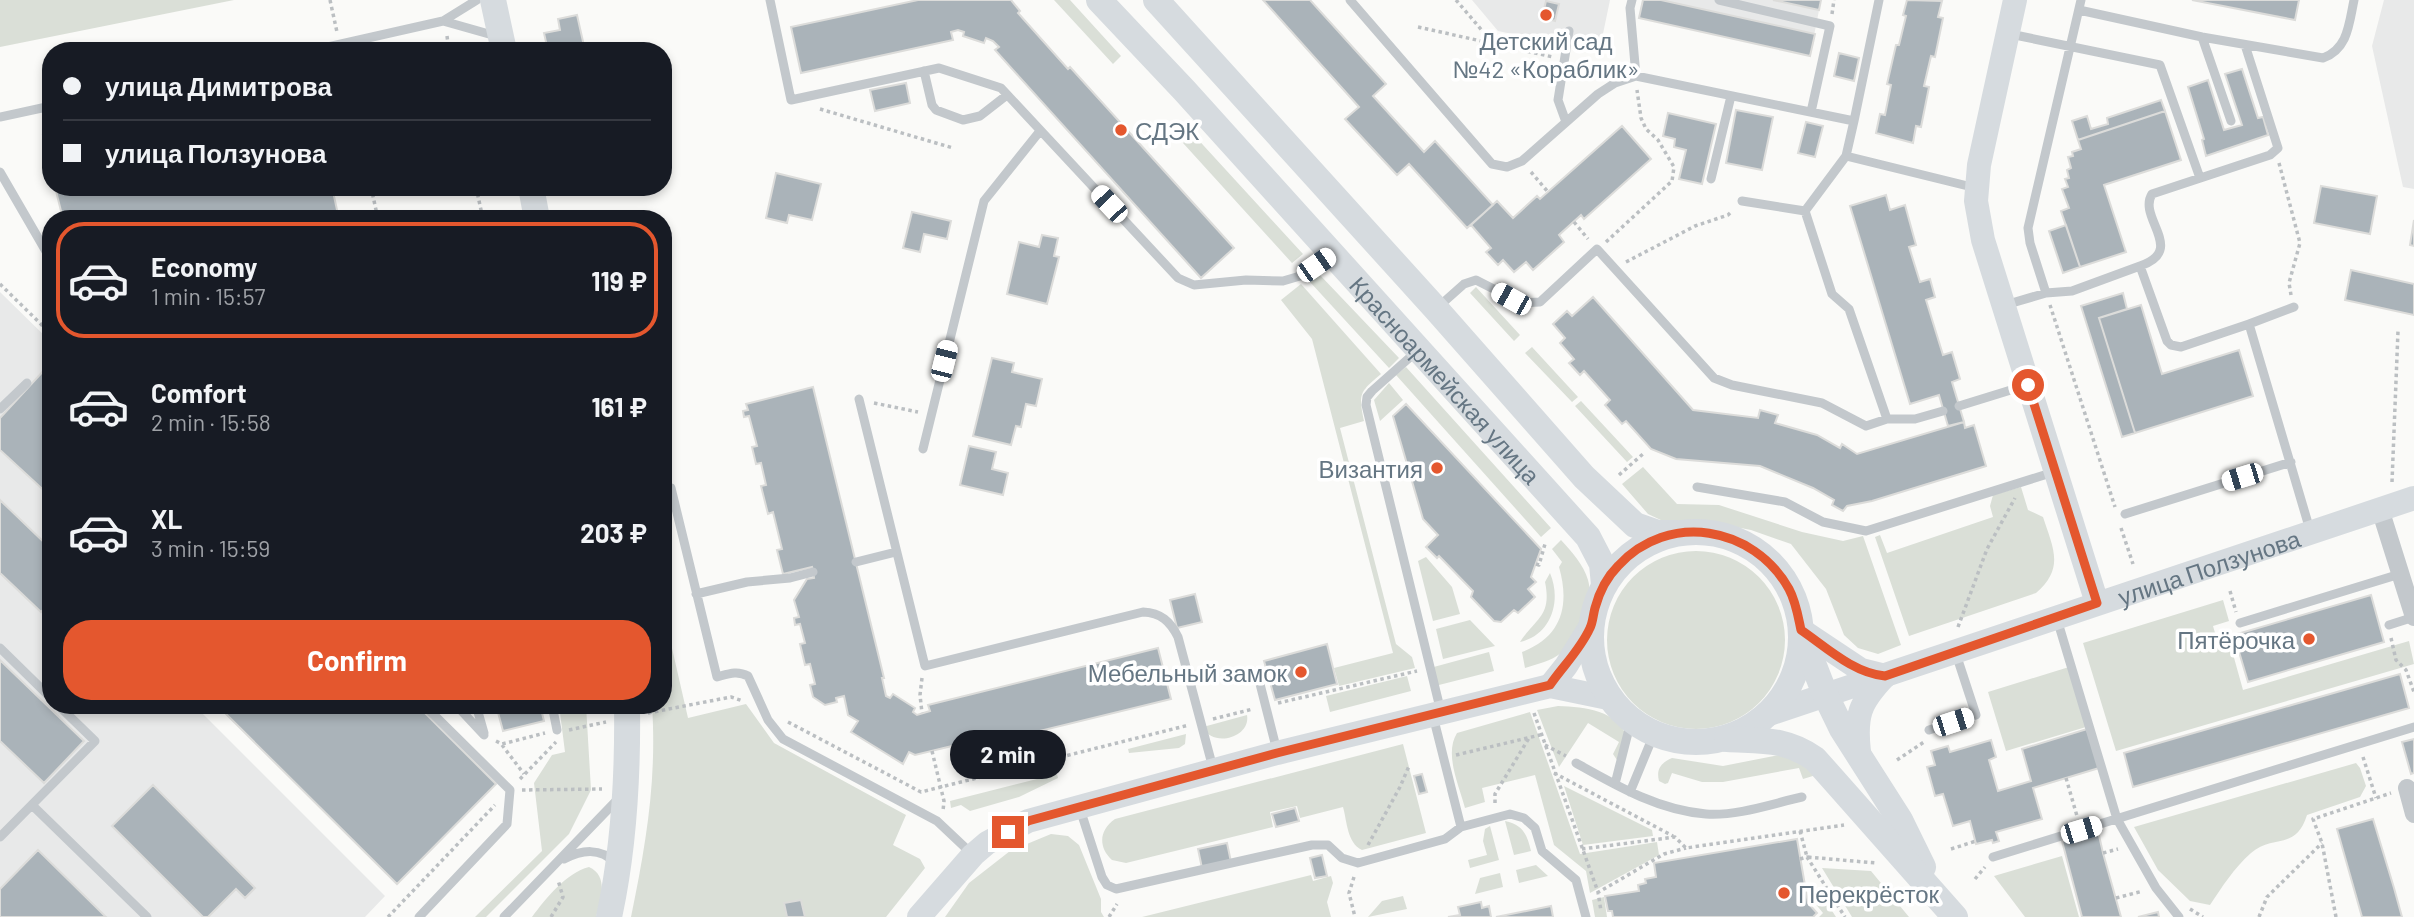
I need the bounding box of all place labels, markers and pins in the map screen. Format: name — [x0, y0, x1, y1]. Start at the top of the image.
marker: Детский сад №42 «Кораблик» — [1538, 7, 1554, 23]
place label: Детский сад №42 «Кораблик» — [1452, 26, 1640, 83]
place label: СДЭК — [1135, 116, 1199, 145]
marker: СДЭК — [1113, 122, 1129, 138]
place label: Византия — [1319, 454, 1423, 483]
marker: Византия — [1429, 460, 1445, 476]
place label: Пятёрочка — [2177, 625, 2296, 654]
marker: Пятёрочка — [2301, 631, 2317, 647]
place label: Мебельный замок — [1088, 658, 1287, 687]
marker: Мебельный замок — [1293, 664, 1309, 680]
place label: Перекрёсток — [1798, 879, 1940, 908]
marker: Перекрёсток — [1776, 885, 1792, 901]

